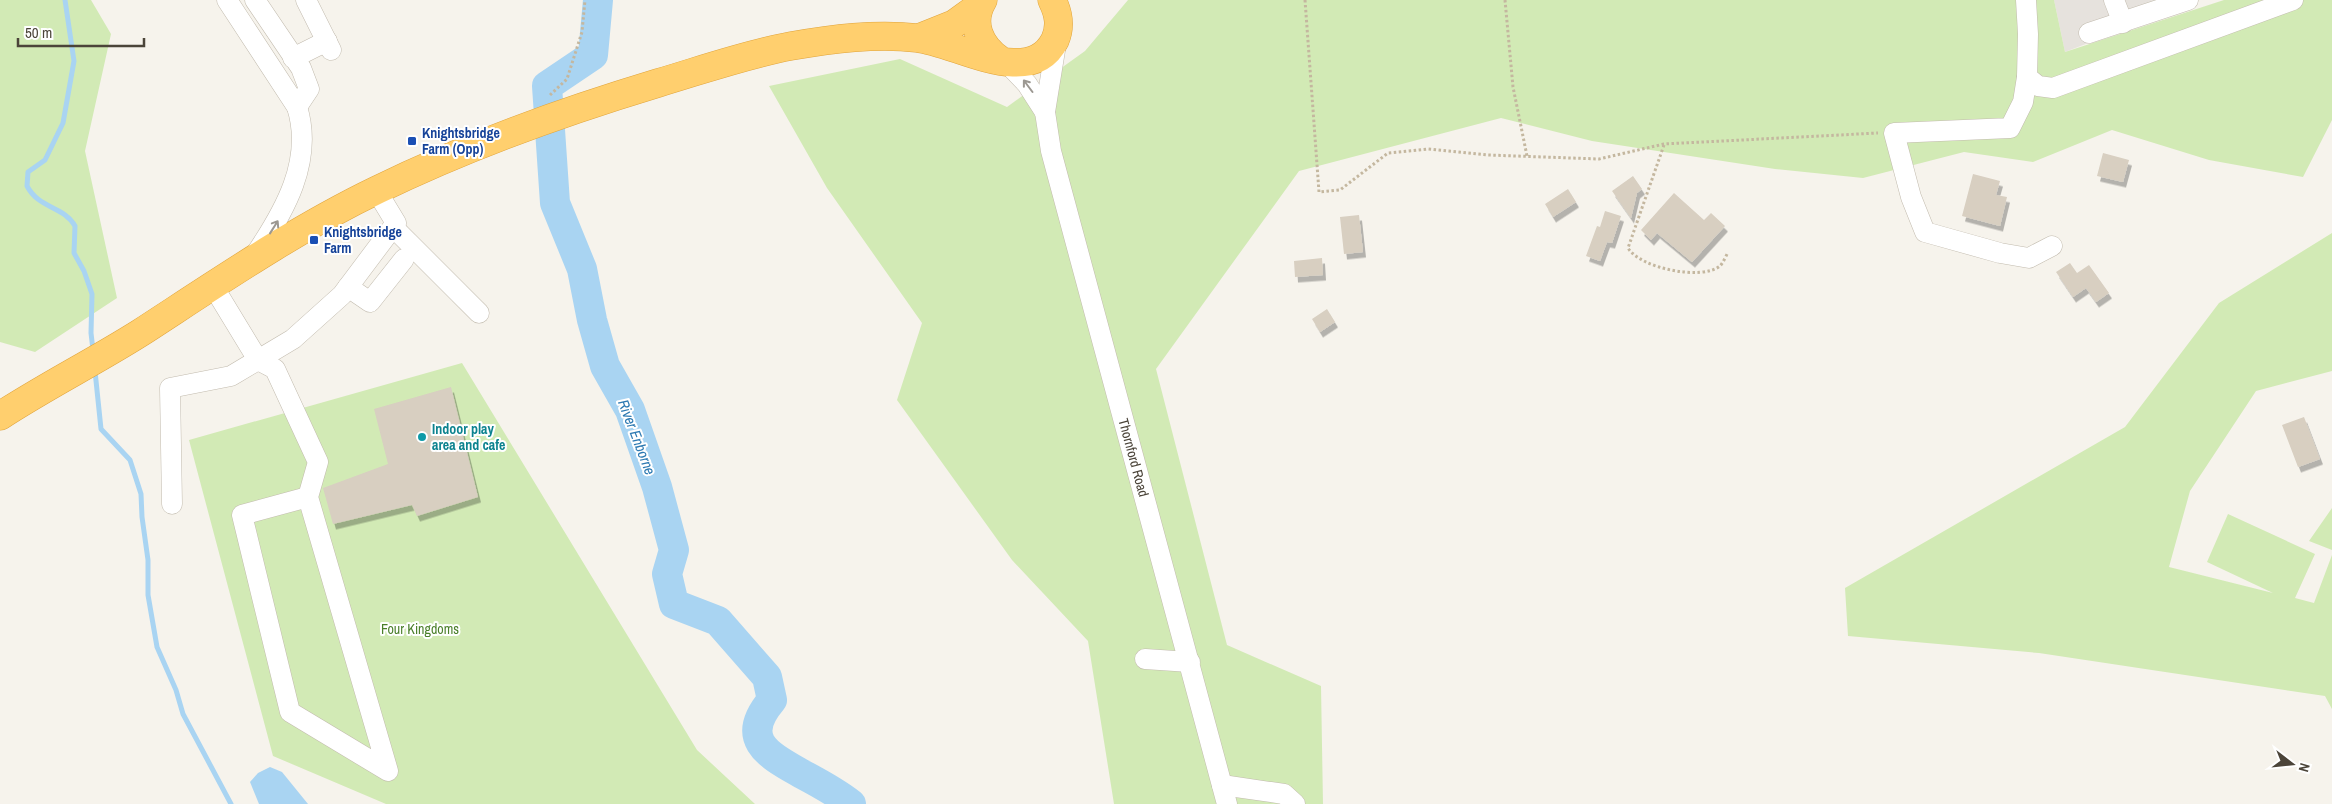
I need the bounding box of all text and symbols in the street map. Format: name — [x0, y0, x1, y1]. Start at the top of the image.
scale bar — [18, 15, 144, 47]
text: 50 m — [25, 22, 52, 43]
one-way arrow — [1023, 79, 1033, 93]
place label: Knightsbridge Farm (Opp) — [422, 124, 500, 158]
marker: Knightsbridge Farm (Opp) — [406, 135, 418, 147]
one-way arrow — [269, 220, 279, 234]
place label: Knightsbridge Farm — [324, 223, 402, 257]
marker: Knightsbridge Farm — [308, 234, 320, 246]
water label: River Enborne — [613, 396, 661, 478]
street label: Thornford Road — [1114, 416, 1153, 499]
place label: Indoor play area and cafe — [432, 420, 505, 454]
marker: Indoor play area and cafe — [416, 431, 428, 443]
park label: Four Kingdoms — [381, 620, 459, 638]
north arrow — [2267, 739, 2317, 789]
text: N — [2295, 761, 2314, 774]

